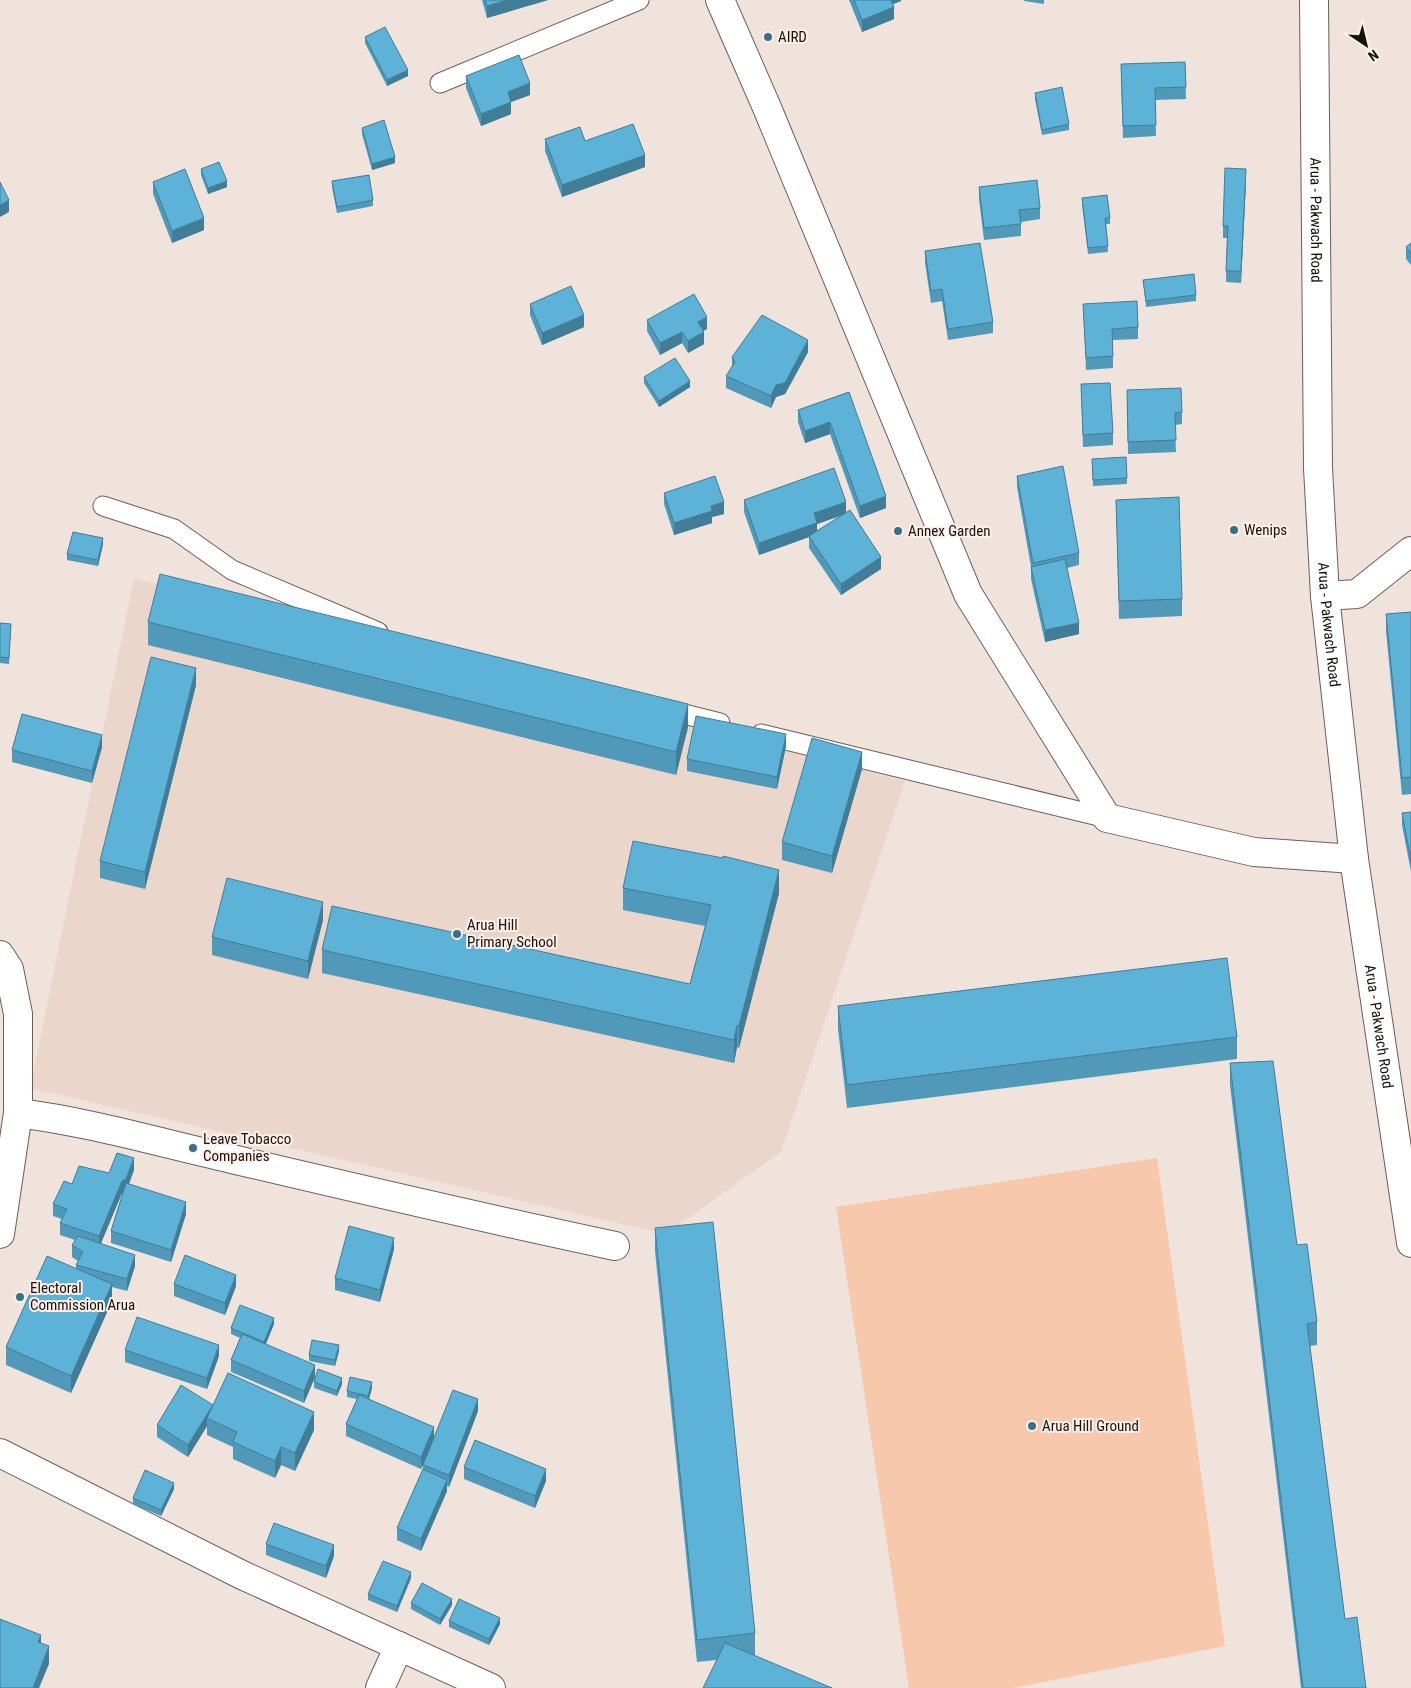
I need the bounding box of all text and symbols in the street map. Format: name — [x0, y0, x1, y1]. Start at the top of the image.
north arrow — [1341, 20, 1391, 70]
place label: AIRD — [778, 28, 807, 46]
marker: AIRD — [762, 31, 774, 43]
text: N — [1365, 47, 1382, 65]
street label: Arua - Pakwach Road — [1306, 157, 1325, 283]
place label: Wenips — [1244, 521, 1287, 539]
place label: Annex Garden — [908, 522, 990, 540]
marker: Wenips — [1228, 524, 1240, 536]
marker: Annex Garden — [892, 525, 904, 537]
street label: Arua - Pakwach Road — [1314, 562, 1344, 688]
place label: Arua Hill Primary School — [467, 916, 557, 951]
marker: Arua Hill Primary School — [451, 928, 463, 940]
street label: Arua - Pakwach Road — [1361, 963, 1397, 1090]
place label: Leave Tobacco Companies — [203, 1130, 291, 1165]
marker: Leave Tobacco Companies — [187, 1142, 199, 1154]
place label: Electoral Commission Arua — [30, 1279, 135, 1314]
marker: Electoral Commission Arua — [14, 1291, 26, 1303]
place label: Arua Hill Ground — [1042, 1417, 1139, 1435]
marker: Arua Hill Ground — [1026, 1420, 1038, 1432]

